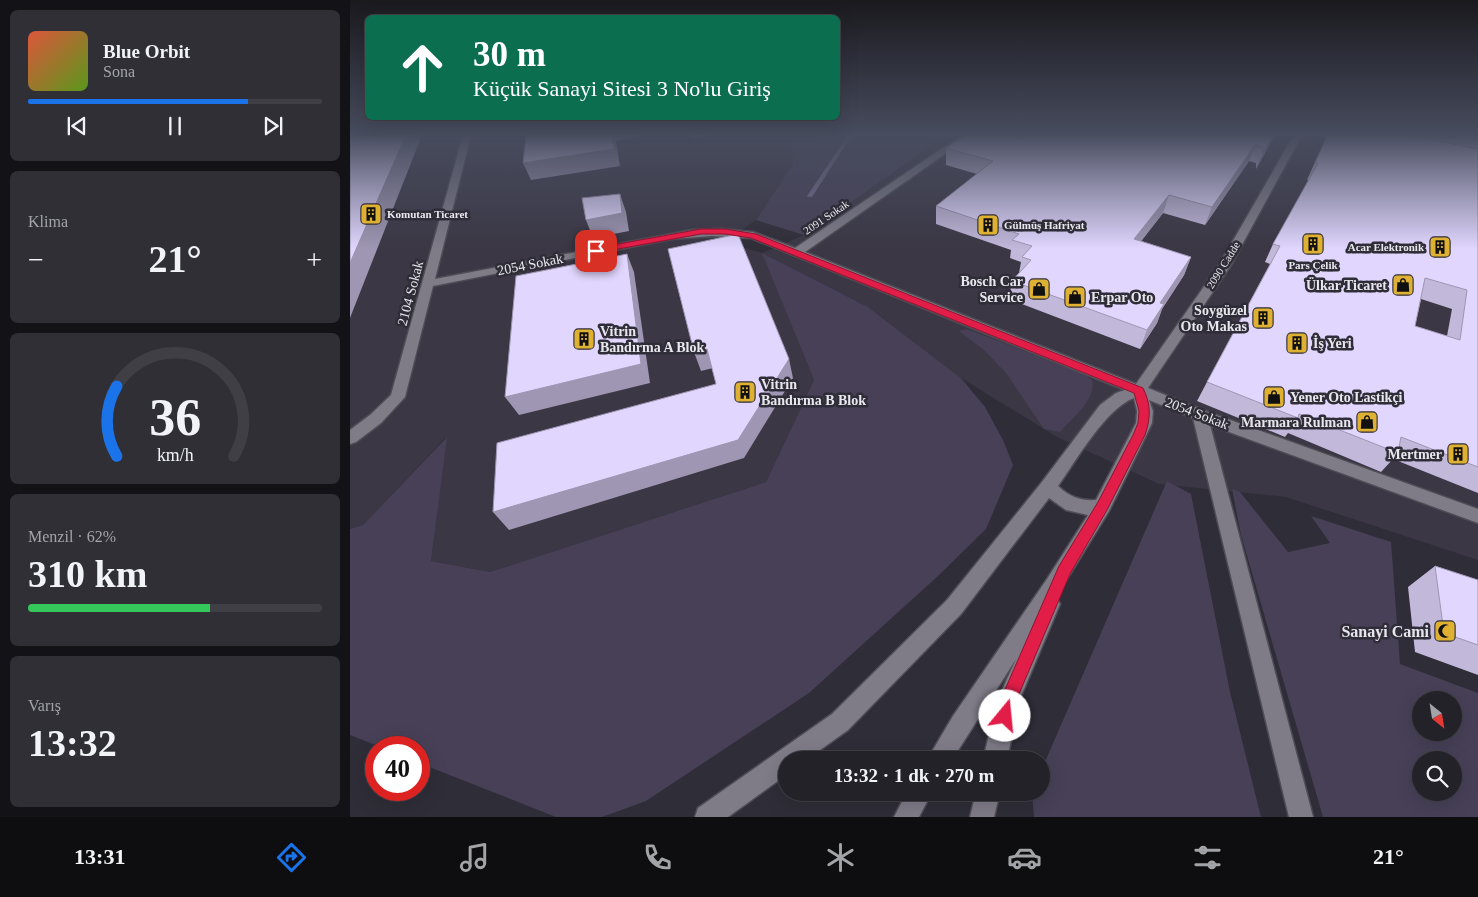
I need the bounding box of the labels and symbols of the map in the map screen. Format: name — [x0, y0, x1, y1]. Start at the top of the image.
street label: 2091 Sokak — [801, 197, 851, 237]
building icon: Komutan Ticaret — [359, 202, 383, 226]
place label: Komutan Ticaret — [387, 208, 468, 220]
building icon: Gülmüş Hafriyat — [976, 213, 1000, 237]
place label: Gülmüş Hafriyat — [1004, 219, 1085, 231]
pin — [575, 230, 617, 272]
building icon: Pars Çelik — [1301, 232, 1325, 256]
building icon: Acar Elektronik — [1428, 235, 1452, 259]
street label: 2090 Cadde — [1204, 239, 1242, 291]
place label: Acar Elektronik — [1348, 241, 1425, 253]
street label: 2054 Sokak — [496, 251, 564, 278]
street label: 2104 Sokak — [395, 259, 426, 327]
place label: Pars Çelik — [1288, 259, 1338, 271]
shop icon: Ülkar Ticaret — [1391, 273, 1415, 297]
place label: Bosch Car Service — [960, 274, 1023, 305]
shop icon: Bosch Car Service — [1027, 277, 1051, 301]
place label: Ülkar Ticaret — [1306, 277, 1387, 293]
shop icon: Erpar Oto — [1063, 285, 1087, 309]
place label: Erpar Oto — [1091, 290, 1153, 305]
place label: Soygüzel Oto Makas — [1181, 303, 1248, 334]
building icon: Soygüzel Oto Makas — [1251, 306, 1275, 330]
place label: Vitrin Bandırma A Blok — [600, 324, 704, 355]
building icon: Vitrin Bandırma A Blok — [572, 327, 596, 351]
building icon: İş Yeri — [1285, 331, 1309, 355]
place label: İş Yeri — [1313, 335, 1352, 351]
place label: Vitrin Bandırma B Blok — [761, 377, 866, 408]
building icon: Vitrin Bandırma B Blok — [733, 380, 757, 404]
shop icon: Yener Oto Lastikçi — [1262, 385, 1286, 409]
place label: Yener Oto Lastikçi — [1290, 390, 1403, 405]
street label: 2054 Sokak — [1163, 395, 1231, 432]
shop icon: Marmara Rulman — [1355, 410, 1379, 434]
place label: Marmara Rulman — [1241, 415, 1351, 430]
building icon: Mertmer — [1446, 442, 1470, 466]
place label: Mertmer — [1388, 447, 1442, 462]
mosque icon: Sanayi Cami — [1433, 619, 1457, 643]
place label: Sanayi Cami — [1341, 623, 1430, 641]
position arrow — [978, 689, 1030, 741]
north arrow — [1412, 691, 1462, 741]
speed limit sign: 40 — [365, 736, 430, 801]

